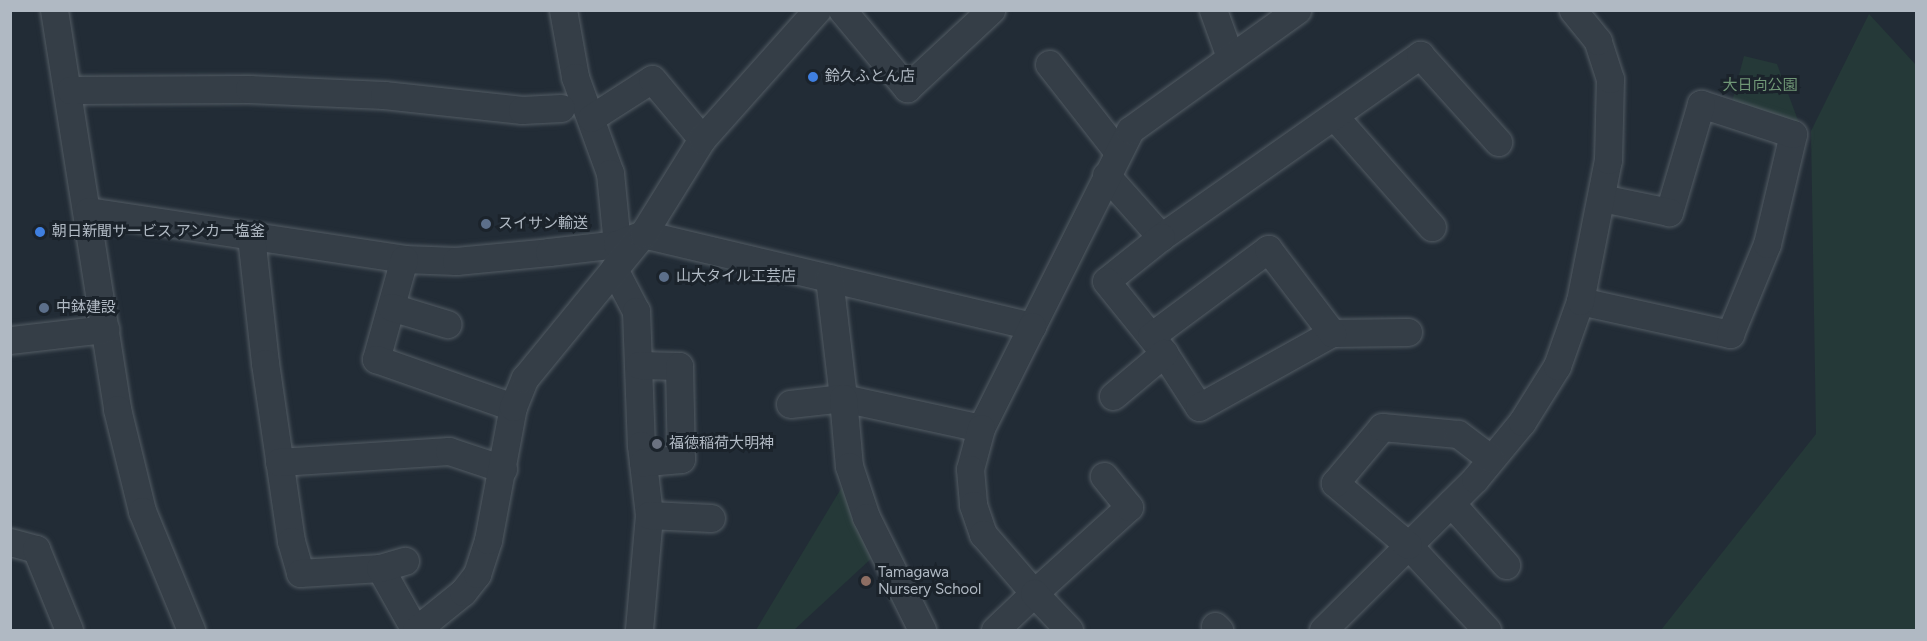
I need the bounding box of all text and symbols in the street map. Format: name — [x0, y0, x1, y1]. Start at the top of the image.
place label: 鈴久ふとん店 — [825, 68, 915, 86]
marker: 鈴久ふとん店 — [806, 70, 820, 84]
park label: 大日向公園 — [1723, 77, 1797, 95]
place label: スイサン輸送 — [498, 215, 588, 233]
marker: スイサン輸送 — [479, 217, 493, 231]
place label: 朝日新聞サービス アンカー塩釜 — [52, 223, 266, 241]
marker: 朝日新聞サービス アンカー塩釜 — [33, 225, 47, 239]
place label: 山大タイル工芸店 — [676, 268, 796, 286]
marker: 山大タイル工芸店 — [657, 270, 671, 284]
place label: 中鉢建設 — [56, 299, 116, 317]
marker: 中鉢建設 — [37, 301, 51, 315]
place label: 福徳稲荷大明神 — [669, 435, 774, 453]
marker: 福徳稲荷大明神 — [650, 437, 664, 451]
place label: Tamagawa Nursery School — [878, 563, 981, 598]
marker: Tamagawa Nursery School — [859, 574, 873, 588]

